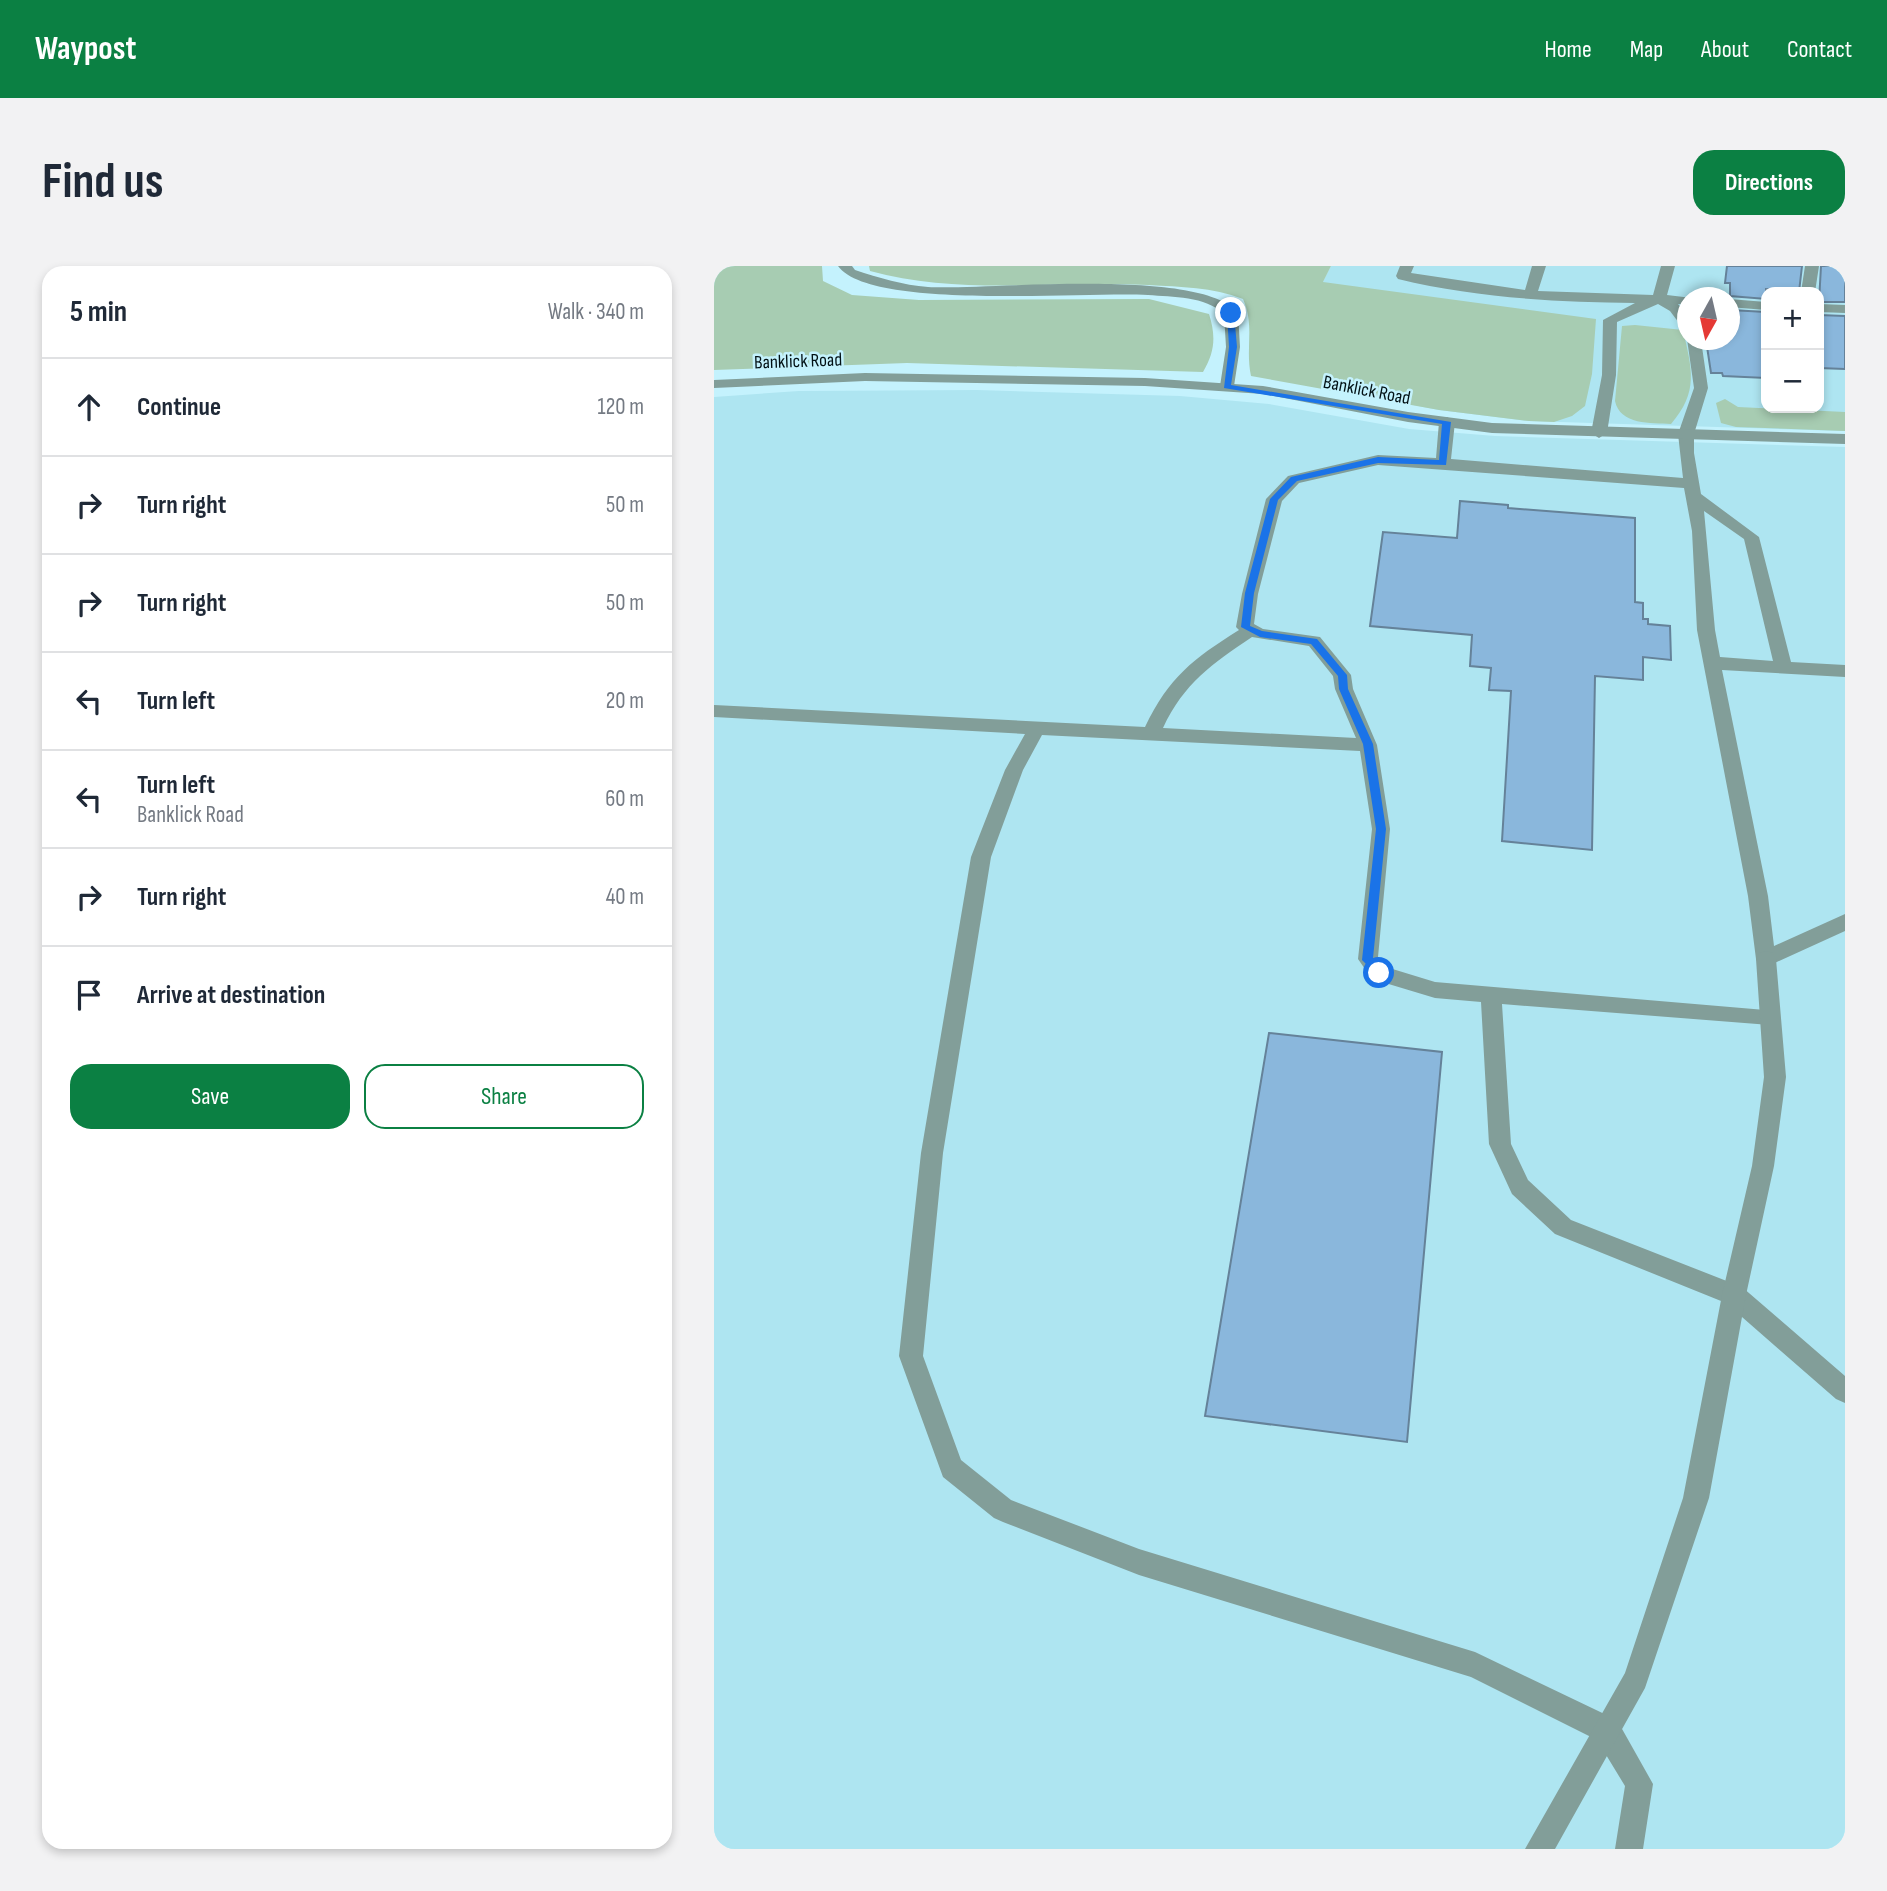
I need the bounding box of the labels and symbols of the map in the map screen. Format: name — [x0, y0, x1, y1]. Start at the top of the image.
north arrow — [1677, 287, 1740, 350]
route end — [1215, 297, 1246, 328]
street label: Banklick Road — [754, 348, 843, 375]
street label: Banklick Road — [1321, 371, 1412, 410]
route start — [1363, 957, 1394, 988]

